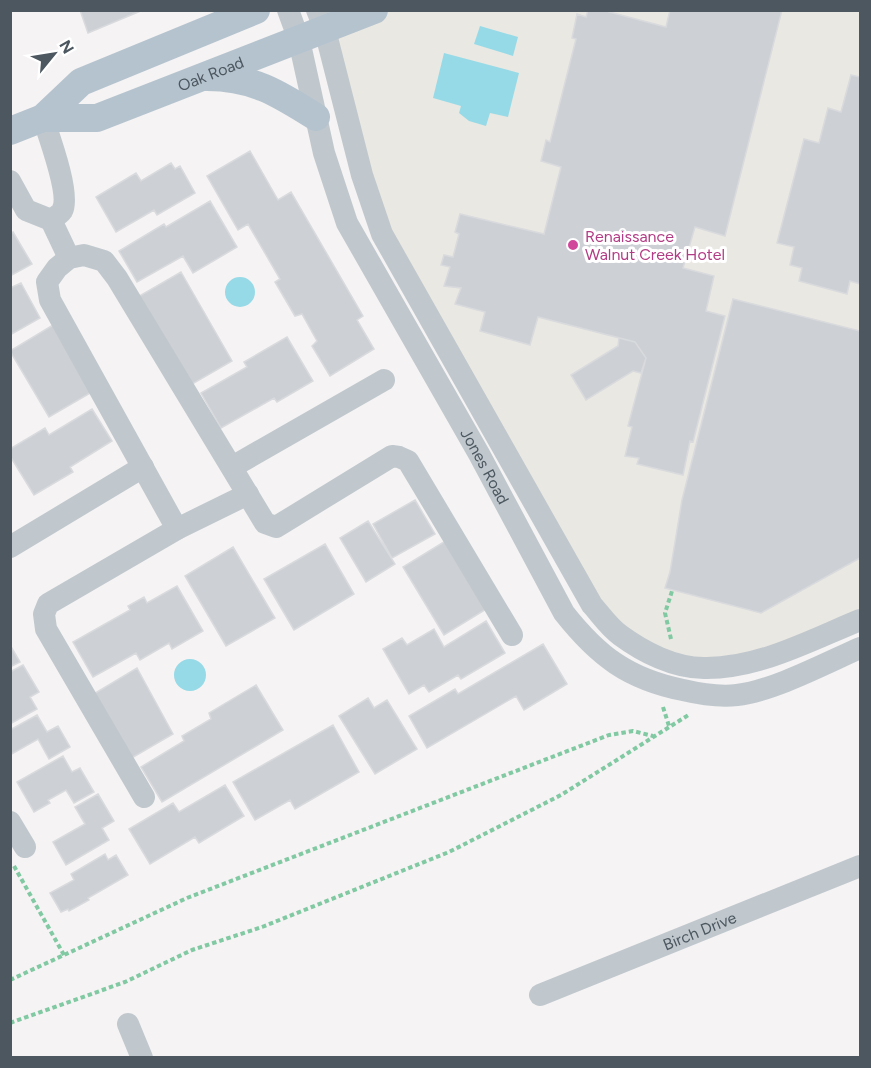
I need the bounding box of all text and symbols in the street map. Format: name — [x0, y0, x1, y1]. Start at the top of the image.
north arrow — [24, 24, 84, 84]
text: N — [55, 37, 78, 57]
street label: Oak Road — [175, 52, 246, 95]
place label: Renaissance Walnut Creek Hotel — [585, 227, 725, 264]
marker: Renaissance Walnut Creek Hotel — [566, 238, 580, 252]
street label: Jones Road — [457, 425, 513, 507]
street label: Birch Drive — [660, 907, 739, 954]

